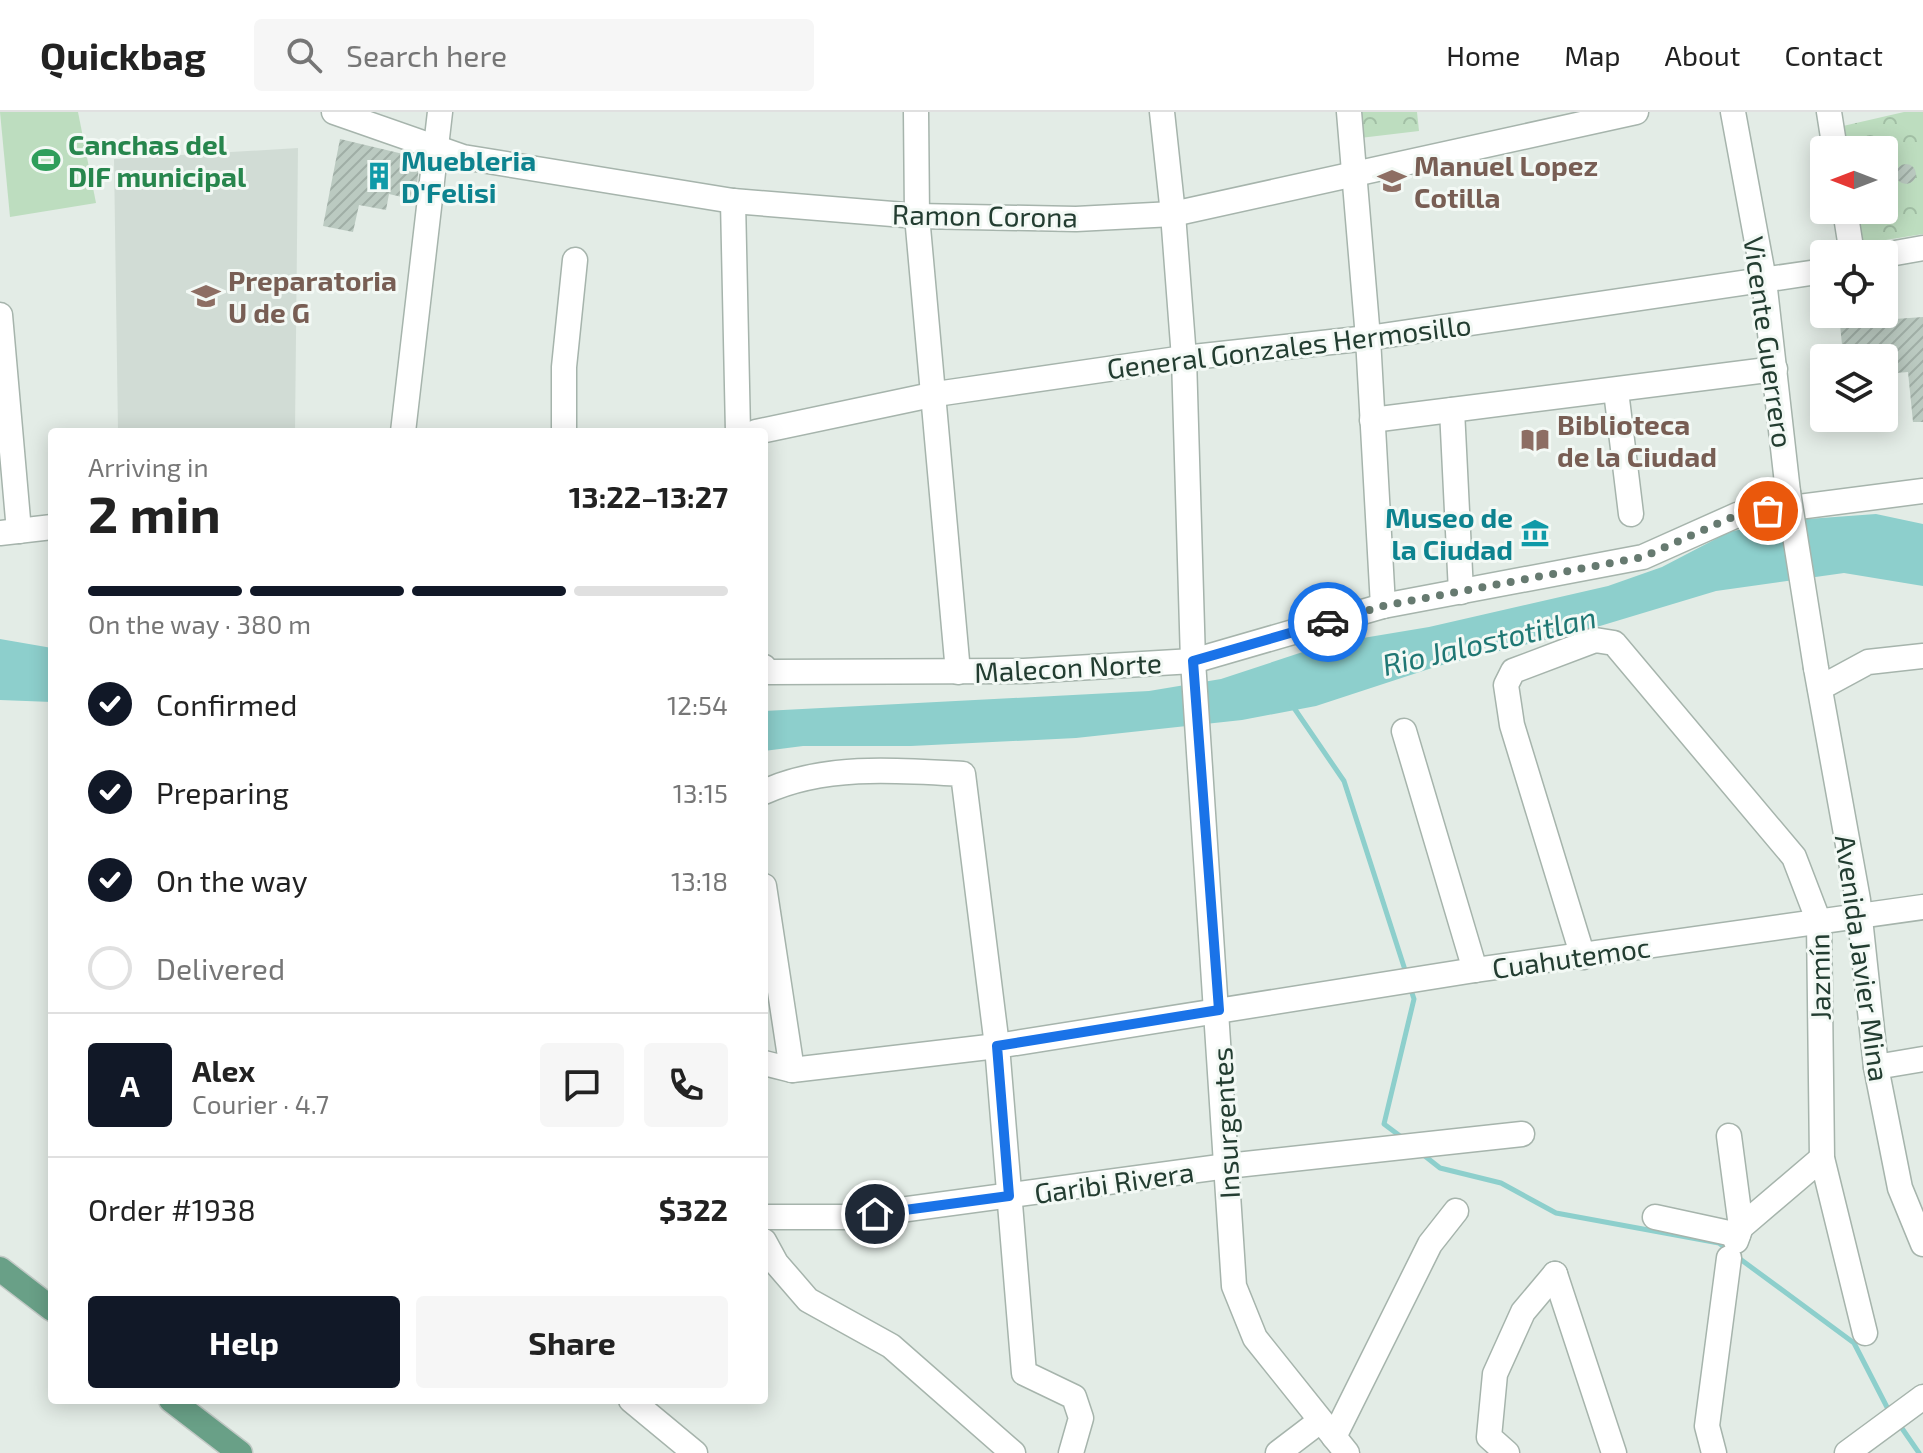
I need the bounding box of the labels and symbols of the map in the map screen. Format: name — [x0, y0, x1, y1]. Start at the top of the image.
place label: Canchas del DIF municipal — [68, 127, 247, 193]
north arrow — [1810, 136, 1898, 224]
place label: Muebleria D'Felisi — [401, 143, 536, 209]
sports icon: Canchas del DIF municipal — [31, 145, 61, 175]
place label: Manuel Lopez Cotilla — [1414, 148, 1598, 214]
building icon: Muebleria D'Felisi — [364, 161, 394, 191]
school or university icon: Manuel Lopez Cotilla — [1377, 166, 1407, 196]
street label: Ramon Corona — [892, 196, 1078, 234]
street label: Vicente Guerrero — [1737, 234, 1801, 450]
place label: Preparatoria U de G — [228, 263, 397, 329]
school or university icon: Preparatoria U de G — [191, 281, 221, 311]
street label: General Gonzales Hermosillo — [1105, 307, 1473, 385]
place label: Biblioteca de la Ciudad — [1557, 407, 1717, 473]
library icon: Biblioteca de la Ciudad — [1520, 425, 1550, 455]
pin — [1734, 477, 1802, 545]
place label: Museo de la Ciudad — [1385, 500, 1513, 566]
museum icon: Museo de la Ciudad — [1520, 518, 1550, 548]
courier — [1288, 582, 1368, 662]
water label: Rio Jalostotitlan — [1378, 598, 1600, 682]
street label: Malecon Norte — [973, 645, 1163, 689]
street label: Avenida Javier Mina — [1829, 833, 1897, 1083]
street label: Cuahutemoc — [1490, 929, 1652, 985]
street label: Jazmín — [1801, 933, 1837, 1021]
street label: Insurgentes — [1204, 1046, 1246, 1200]
street label: Garibi Rivera — [1032, 1154, 1196, 1210]
pin — [841, 1180, 909, 1248]

